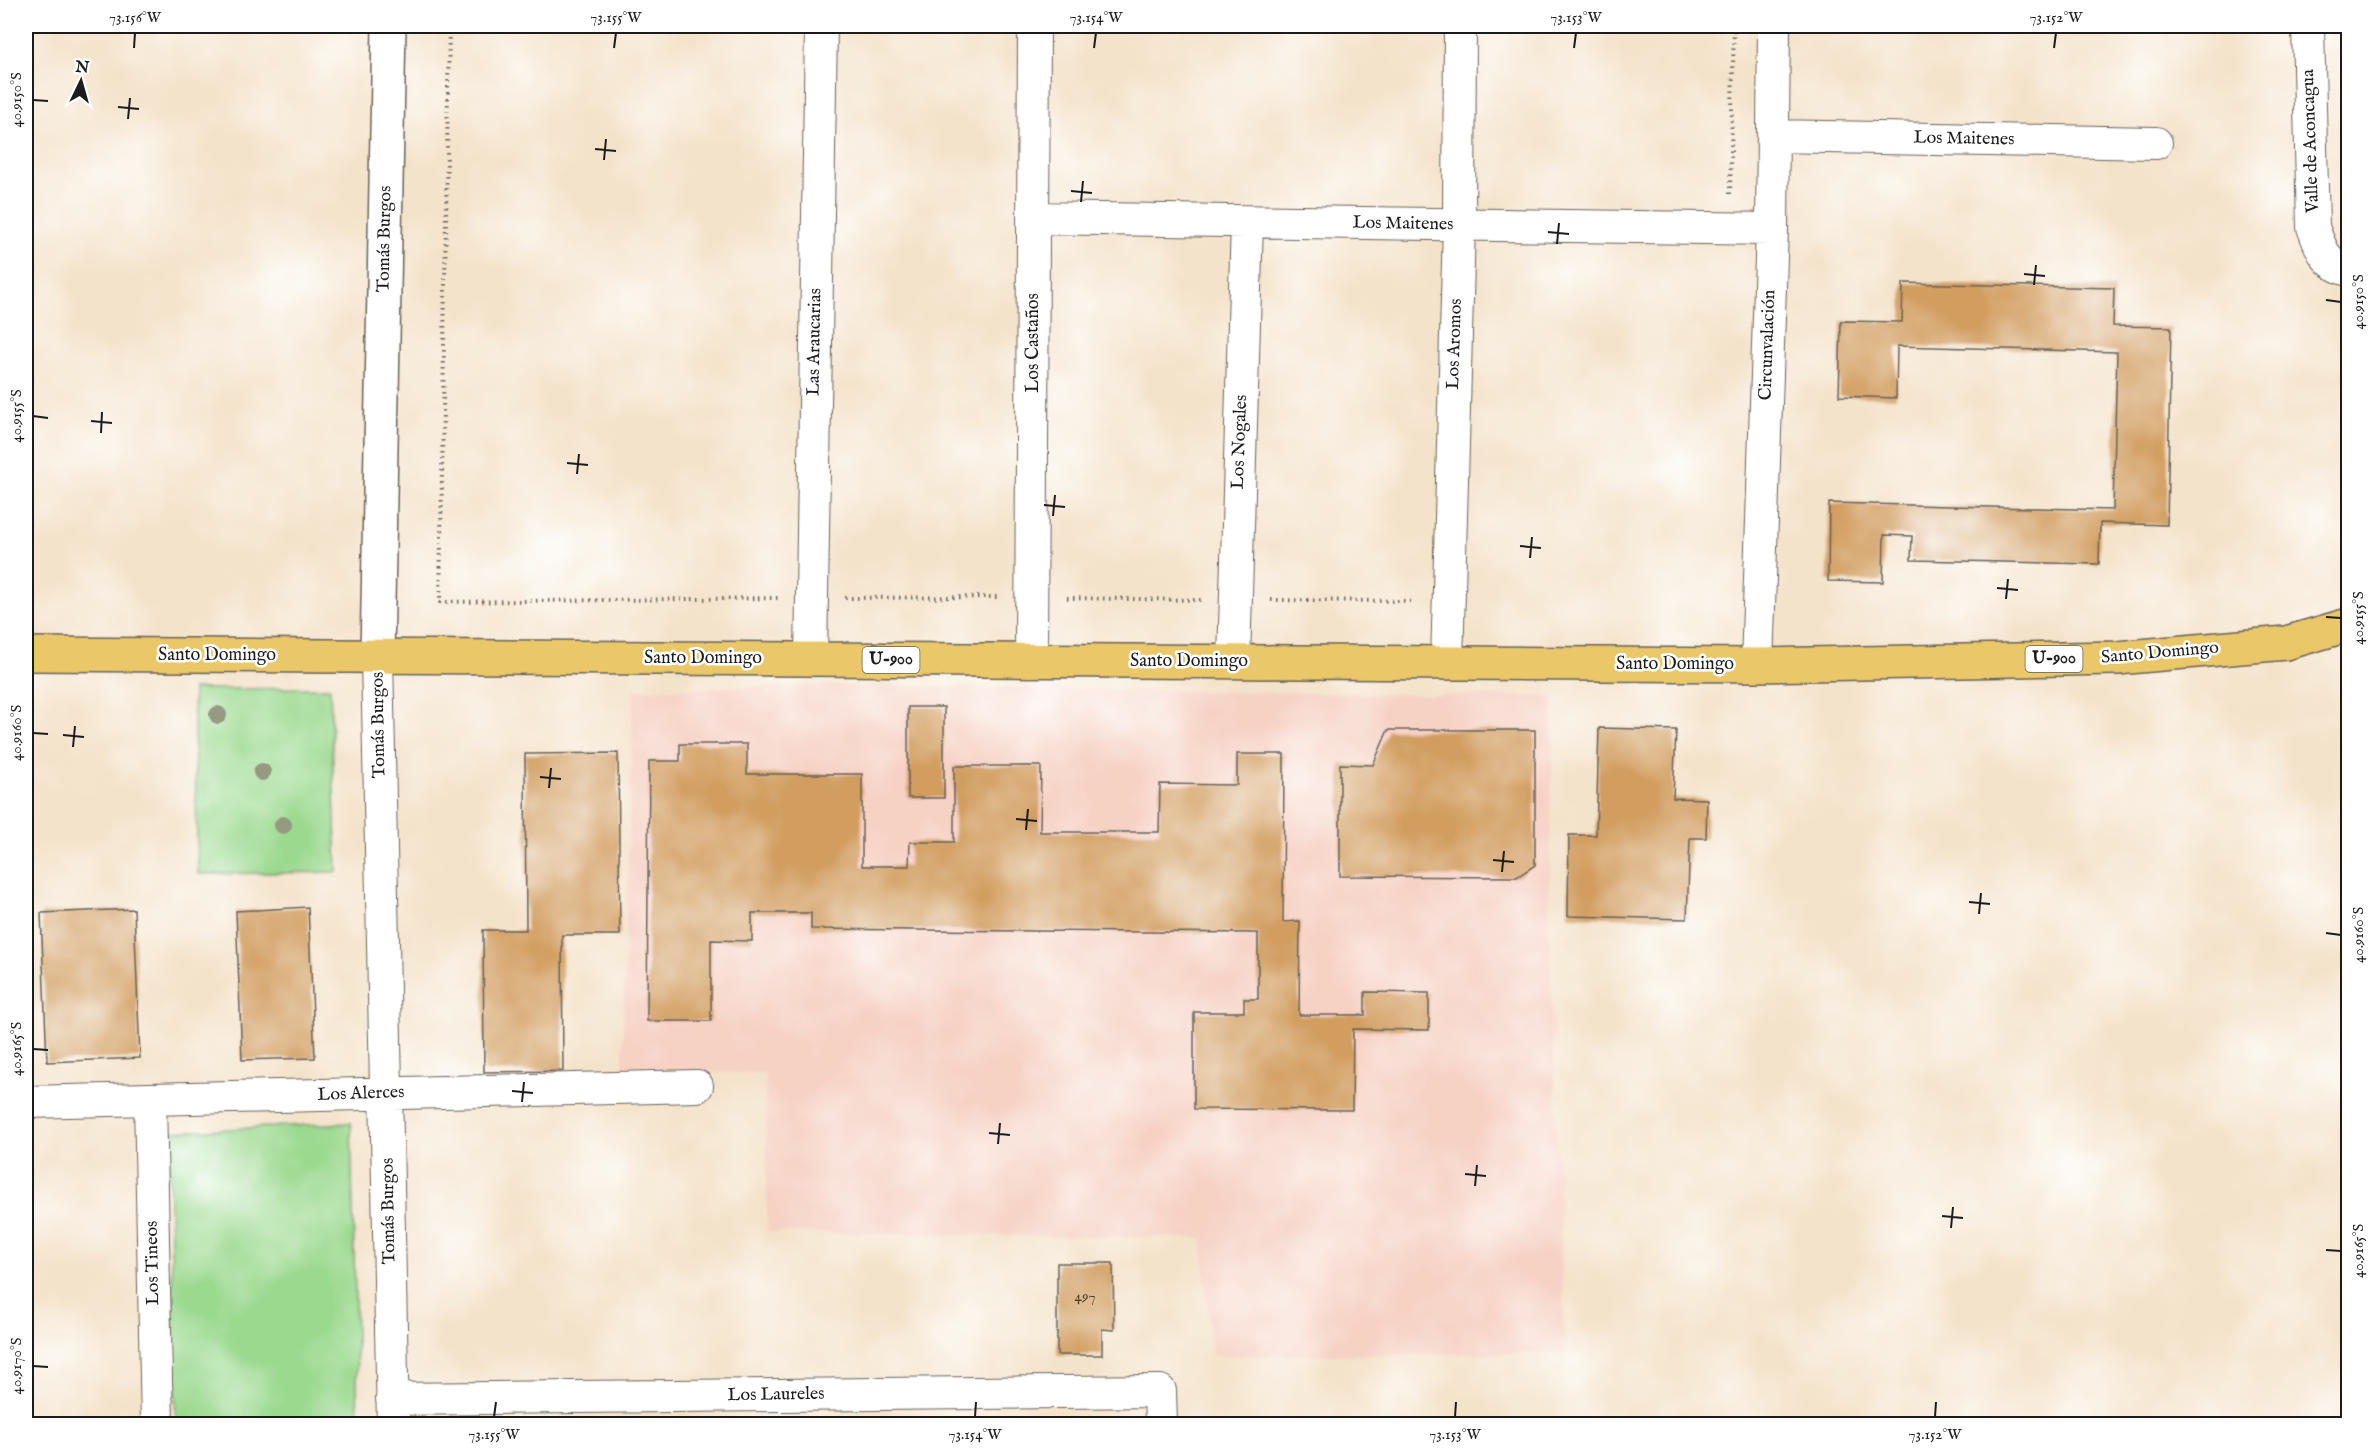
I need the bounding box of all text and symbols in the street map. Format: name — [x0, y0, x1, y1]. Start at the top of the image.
text: 73.156°W — [109, 8, 162, 27]
text: 73.155°W — [590, 8, 642, 27]
text: 73.154°W — [1069, 8, 1123, 27]
text: 73.153°W — [1550, 8, 1602, 27]
text: 73.152°W — [2030, 8, 2083, 27]
north arrow — [51, 51, 111, 111]
text: N — [73, 57, 90, 79]
street label: Valle de Aconcagua — [2297, 69, 2325, 214]
text: 40.9150°S — [7, 72, 26, 128]
street label: Los Maitenes — [1913, 127, 2015, 151]
street label: Tomás Burgos — [373, 185, 397, 293]
street label: Los Maitenes — [1352, 212, 1454, 236]
text: 40.9150°S — [2349, 274, 2368, 330]
street label: Las Araucarias — [803, 288, 827, 396]
street label: Circunvalación — [1755, 289, 1781, 401]
street label: Los Castaños — [1022, 293, 1045, 393]
street label: Los Aromos — [1442, 298, 1468, 390]
text: 40.9155°S — [7, 389, 26, 443]
street label: Los Nogales — [1227, 394, 1253, 490]
text: 40.9155°S — [2349, 591, 2368, 645]
street label: Santo Domingo — [2100, 636, 2220, 670]
street label: Santo Domingo — [158, 644, 276, 667]
road number: U-900 — [2026, 646, 2082, 672]
street label: Santo Domingo — [644, 647, 762, 670]
road number: U-900 — [862, 647, 920, 673]
street label: Santo Domingo — [1130, 650, 1248, 673]
street label: Santo Domingo — [1616, 653, 1734, 676]
street label: Tomás Burgos — [367, 671, 391, 779]
text: 40.9160°S — [7, 705, 26, 761]
text: 40.9160°S — [2349, 907, 2368, 963]
text: 40.9165°S — [7, 1022, 26, 1076]
street label: Los Alerces — [317, 1081, 405, 1107]
street label: Tomás Burgos — [377, 1157, 401, 1265]
street label: Los Tineos — [141, 1220, 165, 1306]
text: 40.9165°S — [2349, 1224, 2368, 1278]
house number: 497 — [1075, 1287, 1095, 1306]
text: 40.9170°S — [7, 1338, 26, 1394]
street label: Los Laureles — [727, 1383, 825, 1407]
text: 73.155°W — [468, 1425, 520, 1444]
text: 73.154°W — [948, 1425, 1002, 1444]
text: 73.153°W — [1429, 1425, 1481, 1444]
text: 73.152°W — [1909, 1425, 1962, 1444]

